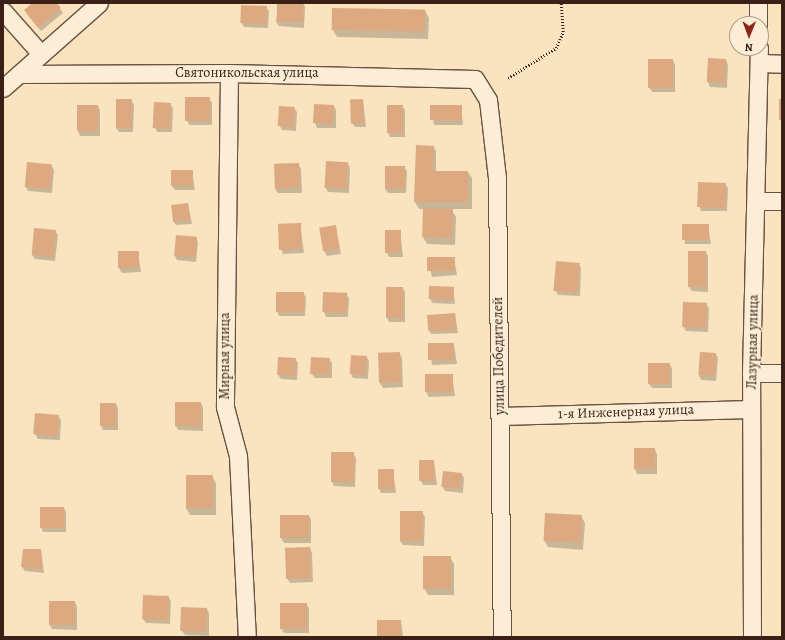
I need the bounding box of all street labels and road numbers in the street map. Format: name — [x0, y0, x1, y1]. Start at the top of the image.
street label: Святоникольская улица — [175, 65, 319, 81]
street label: Лазурная улица — [744, 294, 762, 390]
street label: улица Победителей — [490, 297, 508, 415]
street label: Мирная улица — [217, 312, 233, 400]
street label: 1-я Инженерная улица — [558, 401, 694, 423]

